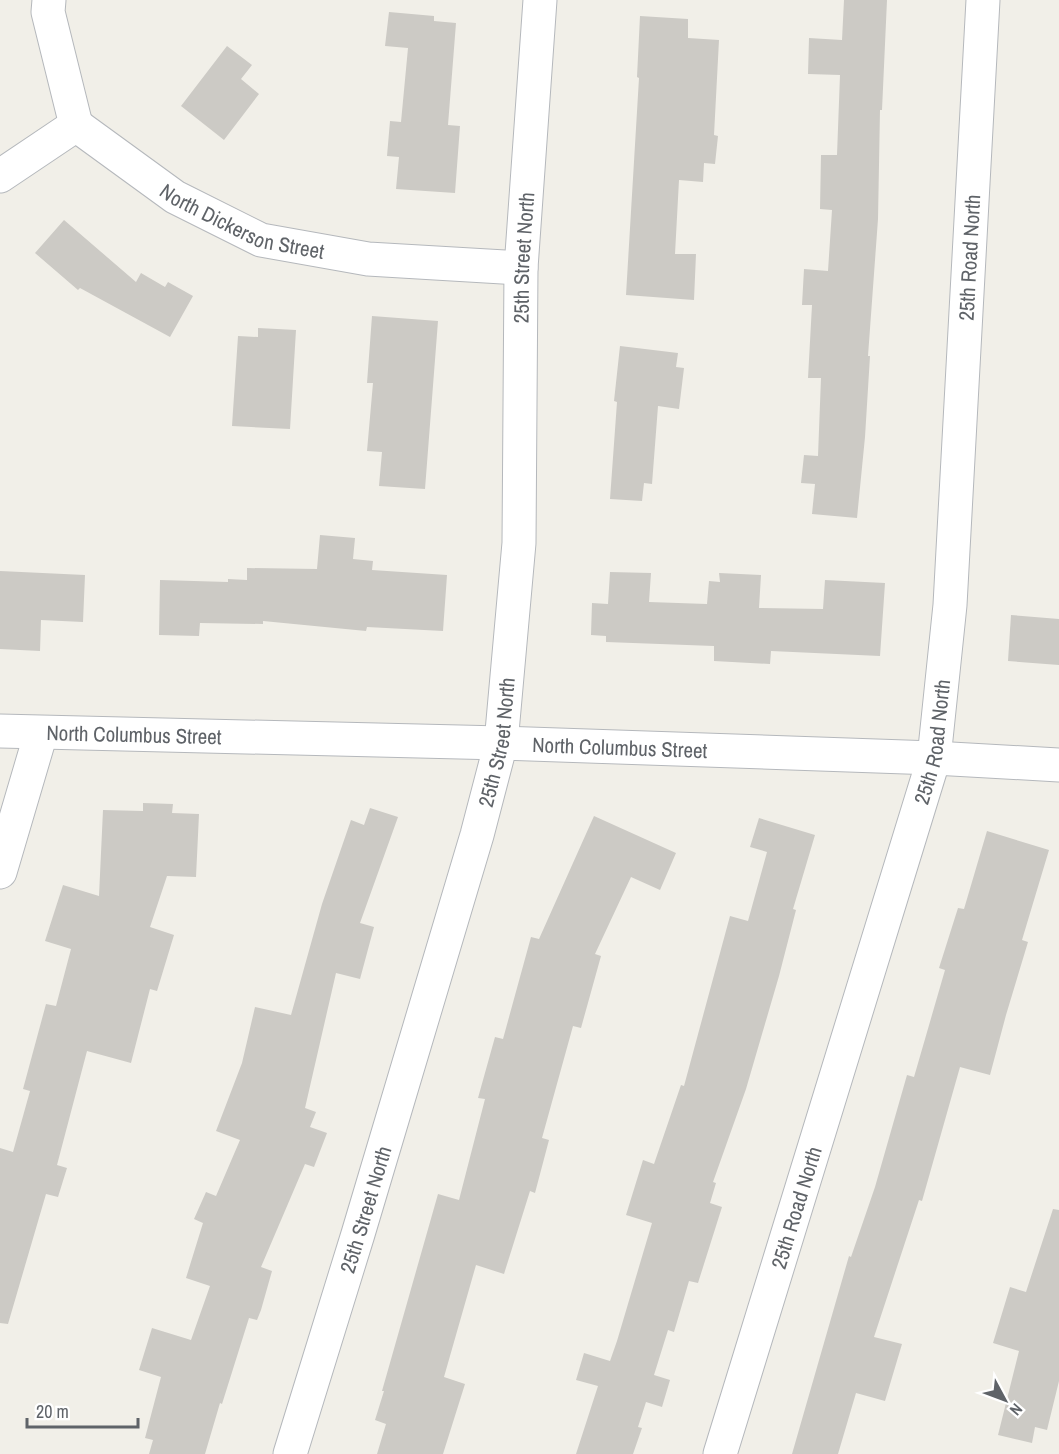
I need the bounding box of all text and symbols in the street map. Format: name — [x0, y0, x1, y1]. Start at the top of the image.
street label: North Dickerson Street — [154, 176, 327, 266]
street label: 25th Street North — [506, 191, 541, 323]
street label: 25th Road North — [951, 194, 987, 321]
street label: 25th Street North — [470, 676, 521, 810]
street label: 25th Road North — [906, 678, 957, 808]
street label: North Columbus Street — [46, 718, 222, 751]
street label: North Columbus Street — [532, 730, 708, 765]
street label: 25th Street North — [332, 1142, 398, 1276]
street label: 25th Road North — [763, 1143, 828, 1272]
north arrow — [975, 1370, 1035, 1430]
scale bar — [27, 1391, 138, 1429]
text: 20 m — [36, 1399, 69, 1424]
text: N — [1005, 1399, 1028, 1421]

